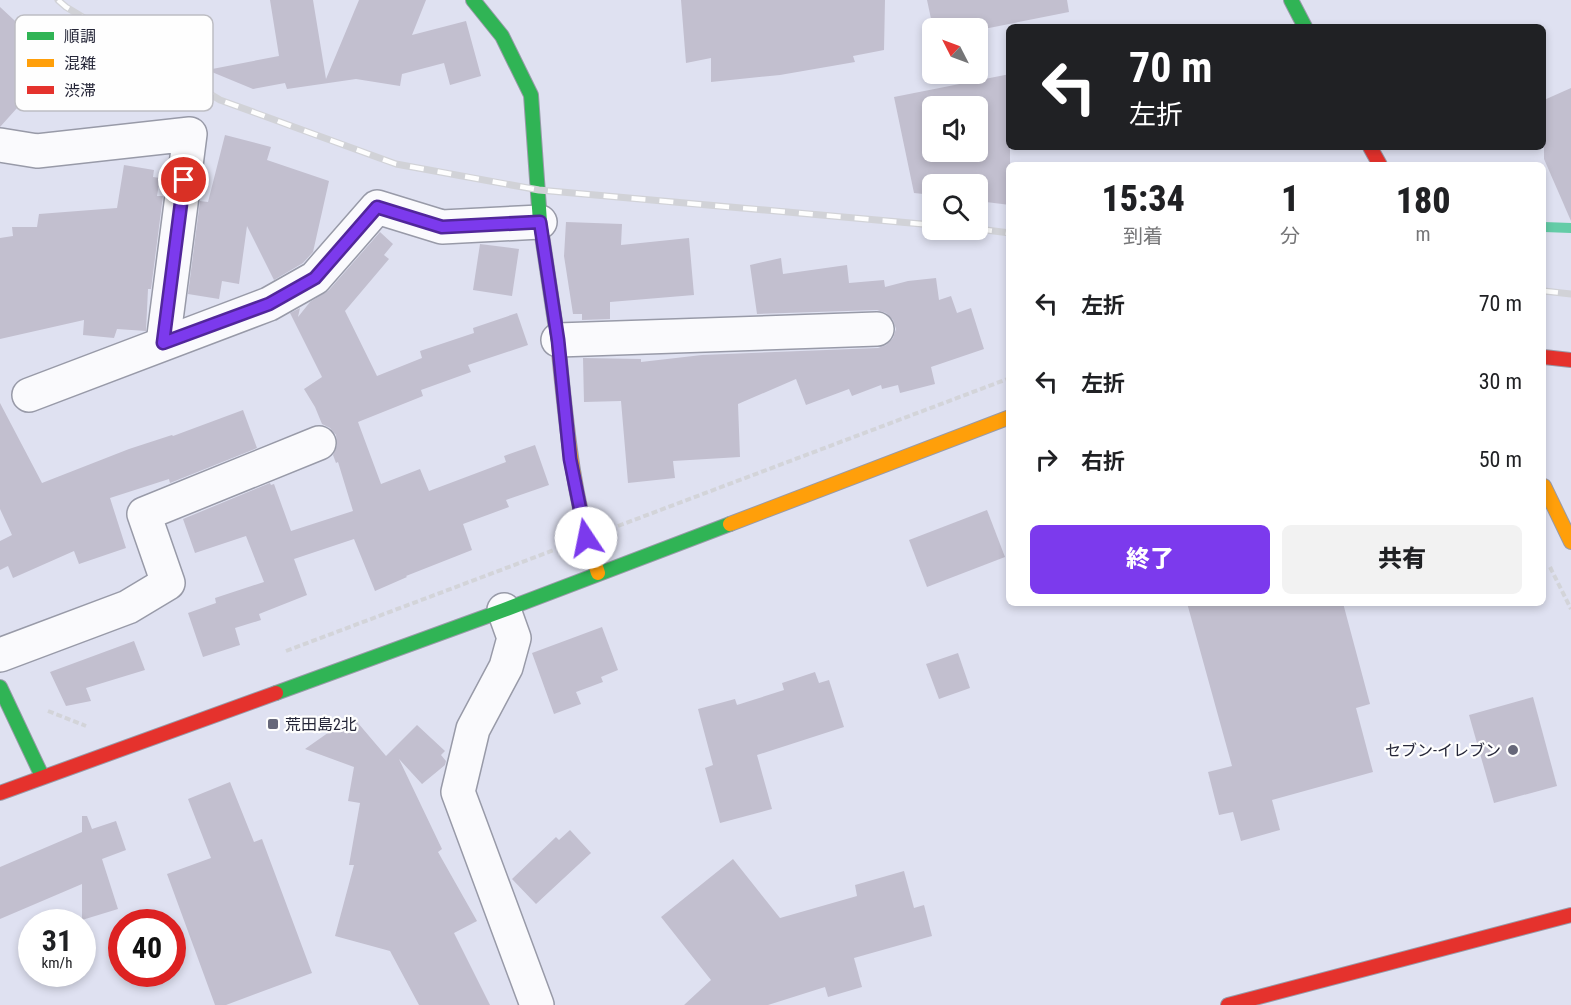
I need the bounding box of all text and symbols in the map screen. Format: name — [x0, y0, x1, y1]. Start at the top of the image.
legend — [15, 15, 213, 111]
north arrow — [922, 18, 988, 84]
map controls — [922, 18, 988, 240]
text: 順調 — [64, 27, 96, 46]
text: 70 m — [1129, 43, 1212, 92]
icon: left — [1030, 48, 1108, 126]
text: 混雑 — [64, 54, 96, 73]
text: 渋滞 — [64, 81, 96, 100]
button: sound — [922, 96, 988, 162]
text: 左折 — [1129, 99, 1183, 131]
pin — [158, 154, 209, 205]
icon: arrive — [167, 163, 200, 196]
button: search — [922, 174, 988, 240]
text: 15:34 — [1101, 178, 1185, 220]
text: 1 — [1281, 178, 1299, 220]
text: 180 — [1396, 180, 1451, 222]
text: m — [1416, 222, 1431, 246]
text: 到着 — [1123, 224, 1163, 248]
text: 分 — [1280, 224, 1300, 248]
icon: left — [1030, 287, 1063, 320]
text: 70 m — [1479, 291, 1522, 316]
text: 左折 — [1081, 293, 1125, 318]
icon: left — [1030, 365, 1063, 398]
text: 30 m — [1479, 369, 1522, 394]
text: 左折 — [1081, 371, 1125, 396]
icon: right — [1030, 443, 1063, 476]
text: 50 m — [1479, 447, 1522, 472]
text: 右折 — [1081, 449, 1125, 474]
position arrow — [554, 506, 618, 570]
button: 終了 — [1030, 525, 1270, 594]
button: 共有 — [1282, 525, 1522, 594]
place label: 荒田島2北 — [285, 715, 357, 734]
marker: 荒田島2北 — [266, 717, 280, 731]
place label: セブン-イレブン — [1385, 741, 1501, 760]
marker: セブン-イレブン — [1506, 743, 1520, 757]
speed limit sign: 40 — [108, 909, 186, 987]
text: 31 — [42, 923, 72, 958]
text: km/h — [42, 954, 72, 972]

